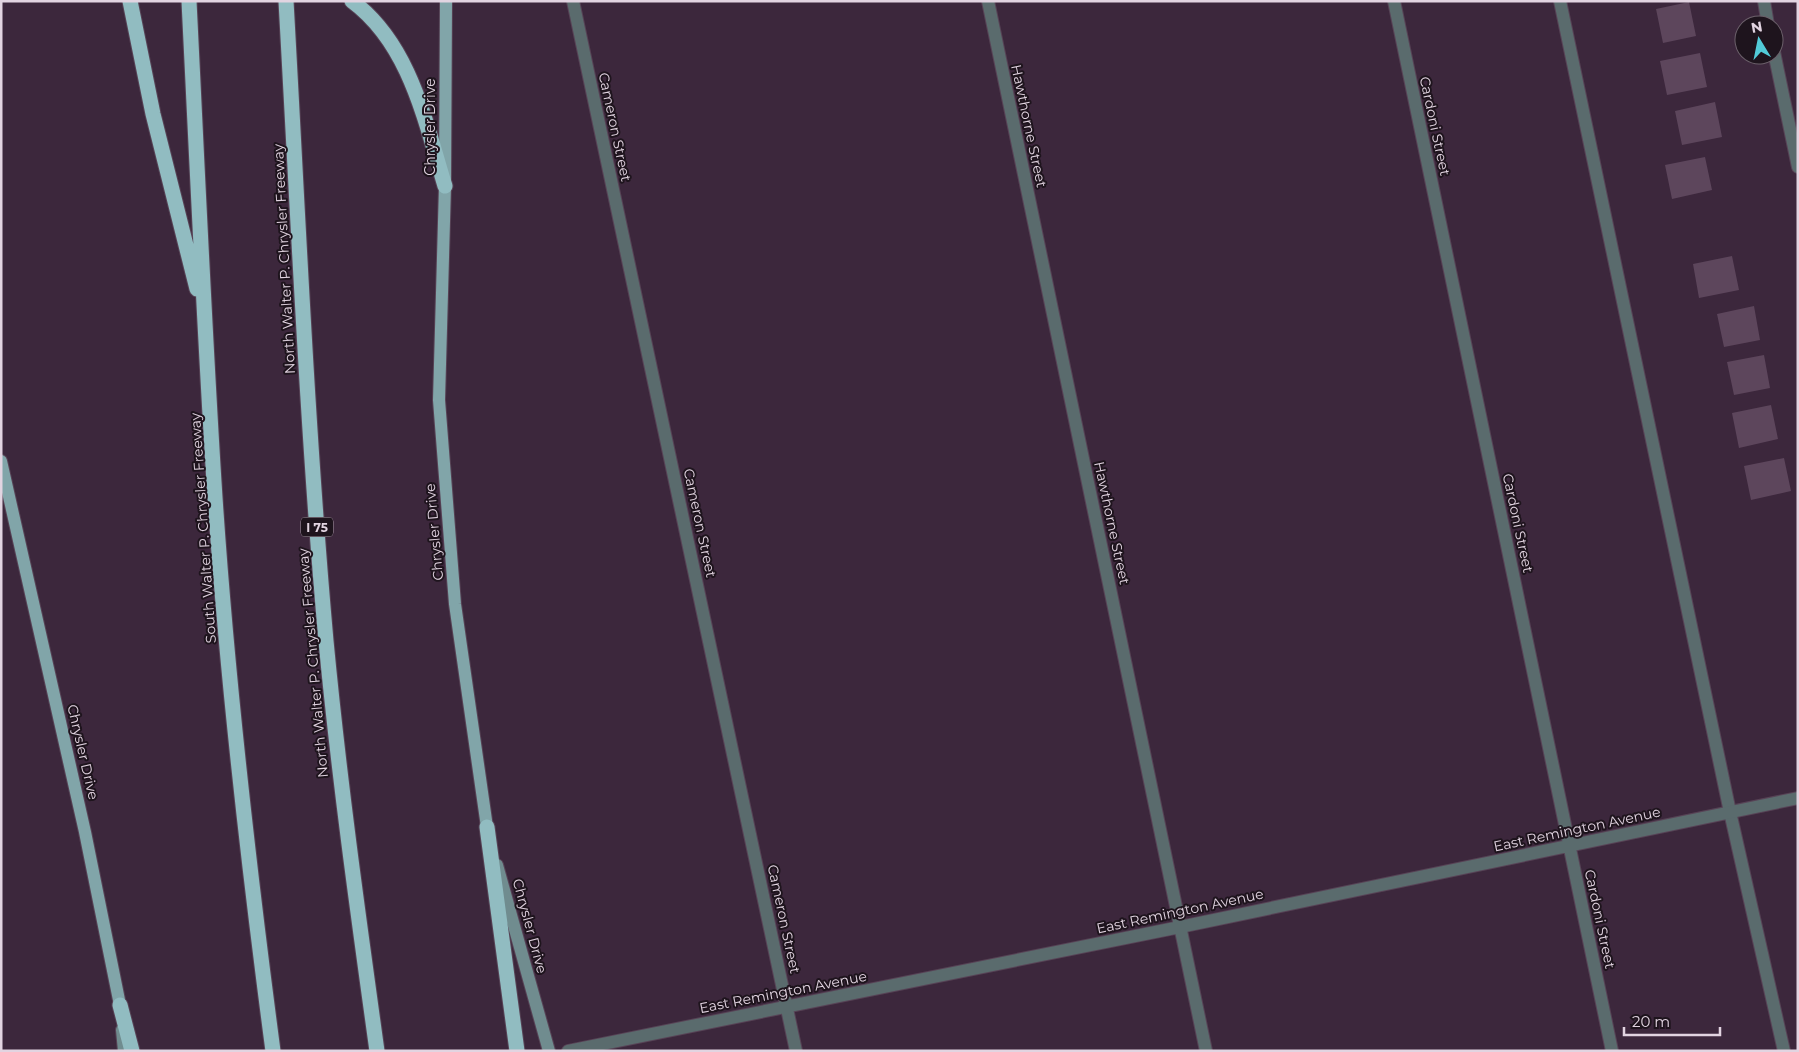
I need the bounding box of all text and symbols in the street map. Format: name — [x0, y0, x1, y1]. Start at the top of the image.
north arrow — [1734, 15, 1784, 65]
text: N — [1750, 17, 1764, 37]
street label: Hawthorne Street — [1007, 63, 1051, 189]
street label: Cameron Street — [595, 71, 635, 183]
street label: Cardoni Street — [1416, 75, 1454, 178]
street label: Chrysler Drive — [421, 78, 439, 176]
street label: North Walter P. Chrysler Freeway — [269, 143, 299, 374]
street label: South Walter P. Chrysler Freeway — [186, 412, 220, 644]
street label: Hawthorne Street — [1090, 460, 1134, 586]
street label: Cameron Street — [680, 467, 720, 579]
street label: Cardoni Street — [1499, 472, 1537, 575]
street label: Chrysler Drive — [421, 483, 447, 581]
road number: I 75 — [301, 518, 333, 536]
street label: North Walter P. Chrysler Freeway — [294, 547, 332, 778]
street label: Chrysler Drive — [63, 703, 103, 801]
street label: East Remington Avenue — [1492, 803, 1662, 855]
street label: Cameron Street — [764, 863, 804, 975]
street label: Cardoni Street — [1581, 868, 1619, 971]
street label: Chrysler Drive — [509, 877, 551, 975]
street label: East Remington Avenue — [1095, 885, 1265, 937]
street label: East Remington Avenue — [698, 967, 868, 1017]
scale bar — [1624, 1004, 1720, 1036]
text: 20 m — [1632, 1012, 1670, 1031]

